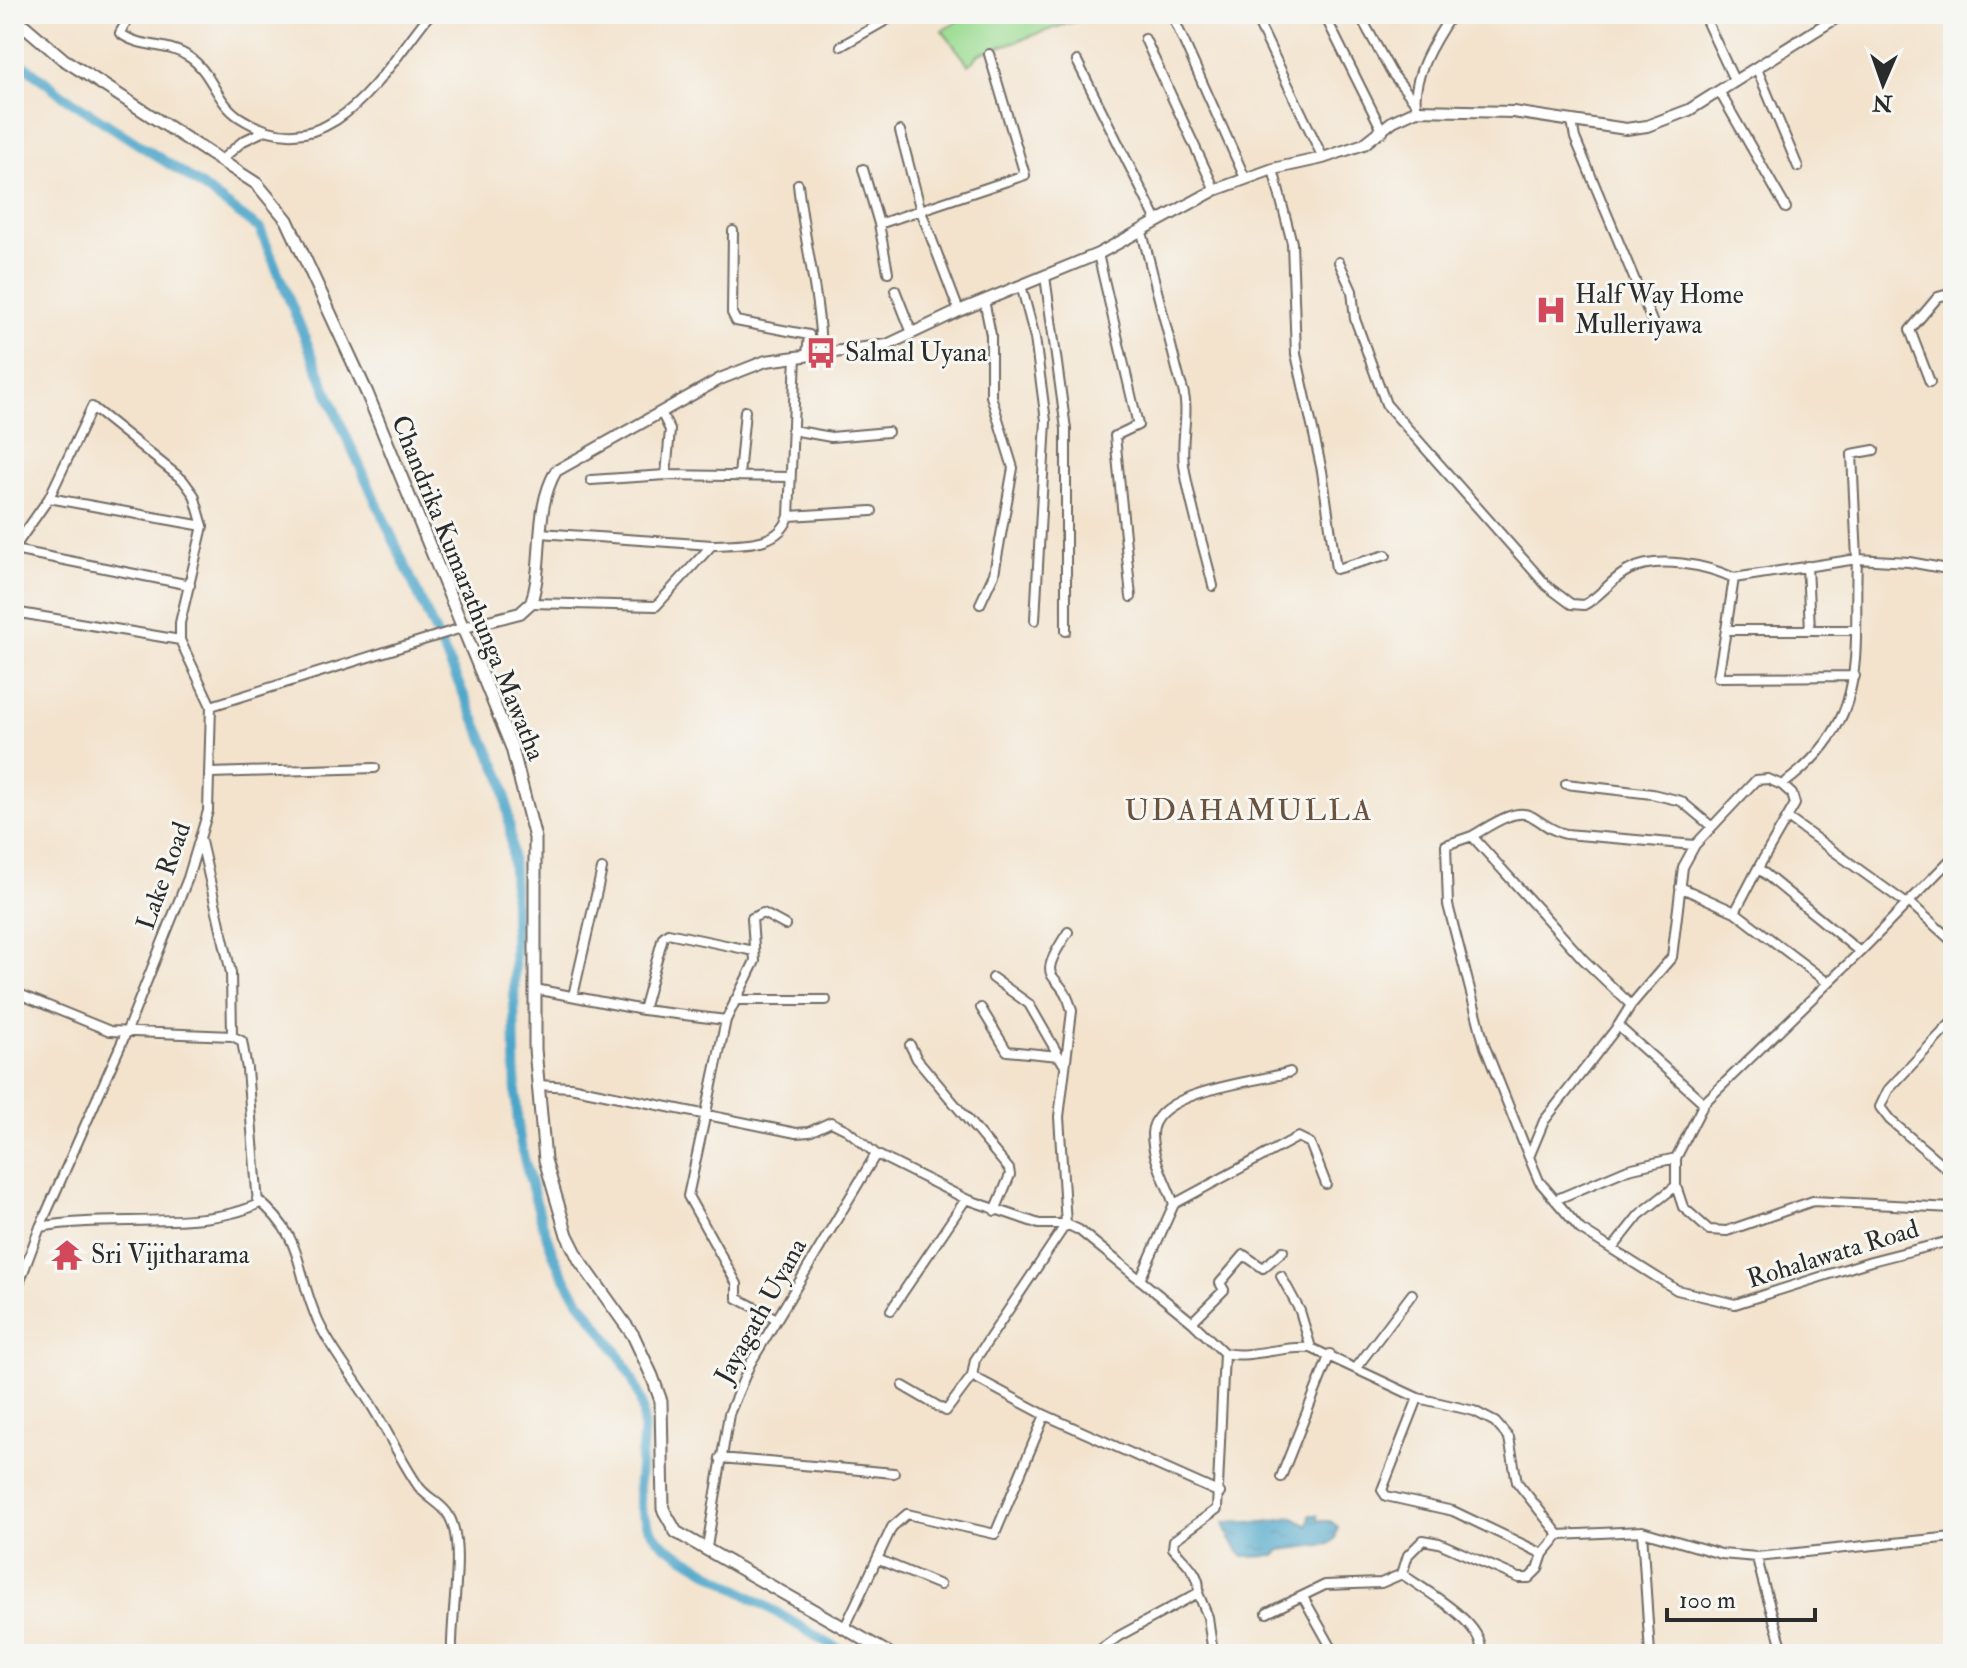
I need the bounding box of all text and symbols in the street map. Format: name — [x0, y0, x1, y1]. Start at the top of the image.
north arrow — [1843, 44, 1923, 124]
text: N — [1872, 89, 1894, 117]
place label: Half Way Home Mulleriyawa — [1575, 279, 1744, 341]
hospital icon: Half Way Home Mulleriyawa — [1534, 293, 1568, 327]
bus stop icon: Salmal Uyana — [804, 336, 838, 370]
place label: Salmal Uyana — [845, 337, 988, 369]
street label: Chandrika Kumarathunga Mawatha — [384, 411, 552, 766]
district label: UDAHAMULLA — [1124, 792, 1374, 829]
street label: Lake Road — [130, 818, 198, 934]
street label: Rohalawata Road — [1743, 1213, 1923, 1295]
street label: Jayagath Uyana — [707, 1233, 814, 1390]
temple icon: Sri Vijitharama — [50, 1238, 84, 1272]
place label: Sri Vijitharama — [91, 1239, 250, 1271]
scale bar — [1667, 1572, 1815, 1622]
text: 100 m — [1679, 1585, 1736, 1616]

